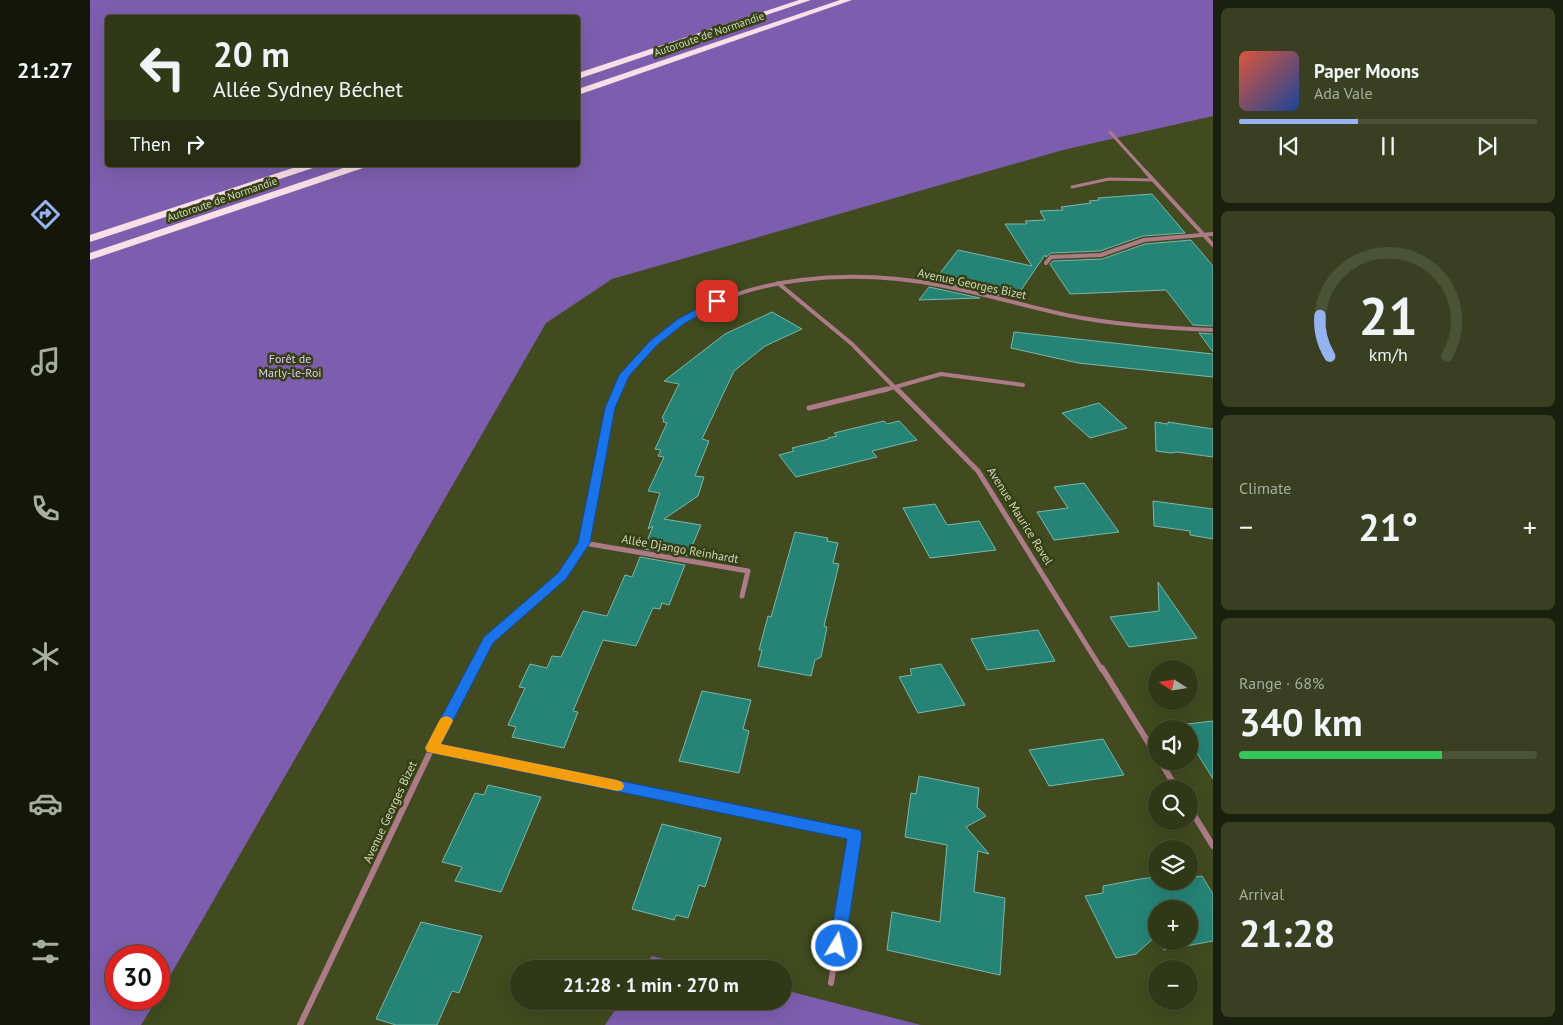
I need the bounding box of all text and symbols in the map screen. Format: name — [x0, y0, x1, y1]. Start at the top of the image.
street label: Autoroute de Normandie — [652, 8, 766, 59]
text: 20 m — [213, 31, 290, 77]
icon: left — [130, 35, 195, 100]
text: 21:27 — [17, 56, 73, 84]
text: Paper Moons — [1314, 59, 1419, 83]
text: Allée Sydney Béchet — [213, 75, 403, 103]
text: Ada Vale — [1314, 83, 1373, 103]
icon: right — [181, 130, 209, 158]
text: Then — [130, 132, 171, 156]
icon: previous — [1275, 132, 1303, 160]
icon: pause — [1374, 132, 1402, 160]
icon: next — [1473, 132, 1501, 160]
street label: Autoroute de Normandie — [165, 173, 279, 224]
icon: directions — [28, 197, 63, 232]
street label: Avenue Georges Bizet — [916, 265, 1028, 302]
pin — [696, 280, 738, 322]
text: 21 — [1359, 282, 1417, 349]
icon: arrive — [703, 287, 731, 315]
text: km/h — [1368, 343, 1408, 366]
icon: music — [28, 344, 63, 379]
park label: Forêt de Marly-le-Roi — [258, 351, 322, 380]
street label: Avenue Maurice Ravel — [984, 464, 1057, 568]
text: Climate — [1239, 478, 1291, 498]
icon: phone — [28, 491, 63, 526]
text: 21° — [1358, 502, 1418, 551]
text: − — [1239, 508, 1253, 545]
text: + — [1523, 508, 1537, 545]
street label: Allée Django Reinhardt — [620, 531, 740, 566]
icon: climate — [28, 639, 63, 674]
north arrow — [1148, 660, 1198, 710]
map controls — [1148, 660, 1198, 1010]
text: Range · 68% — [1239, 673, 1324, 693]
text: 340 km — [1239, 697, 1363, 746]
button: sound — [1148, 720, 1198, 770]
street label: Avenue Georges Bizet — [359, 758, 420, 865]
button: search — [1148, 780, 1198, 830]
icon: car — [28, 786, 63, 821]
button: layers — [1148, 840, 1198, 890]
text: Arrival — [1239, 884, 1284, 904]
button: + — [1148, 900, 1198, 950]
text: 21:28 — [1239, 908, 1335, 957]
position arrow — [810, 919, 862, 971]
icon: filters — [28, 934, 63, 969]
speed limit sign: 30 — [105, 945, 170, 1010]
button: − — [1148, 960, 1198, 1010]
text: 21:28 · 1 min · 270 m — [563, 973, 739, 997]

